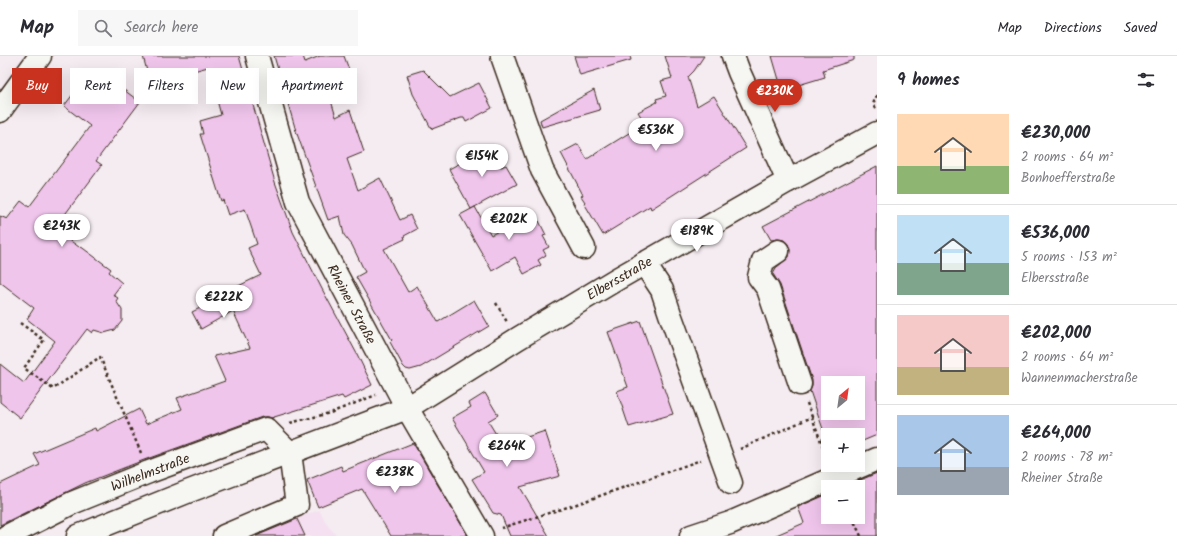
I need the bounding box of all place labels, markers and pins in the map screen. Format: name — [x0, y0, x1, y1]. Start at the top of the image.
pin: €230K — [747, 79, 803, 113]
pin: €536K — [628, 118, 684, 152]
pin: €154K — [454, 144, 510, 178]
pin: €202K — [481, 207, 537, 241]
pin: €243K — [34, 214, 90, 248]
pin: €189K — [669, 219, 725, 253]
pin: €222K — [196, 285, 252, 319]
pin: €264K — [479, 434, 535, 468]
pin: €238K — [367, 460, 423, 494]

